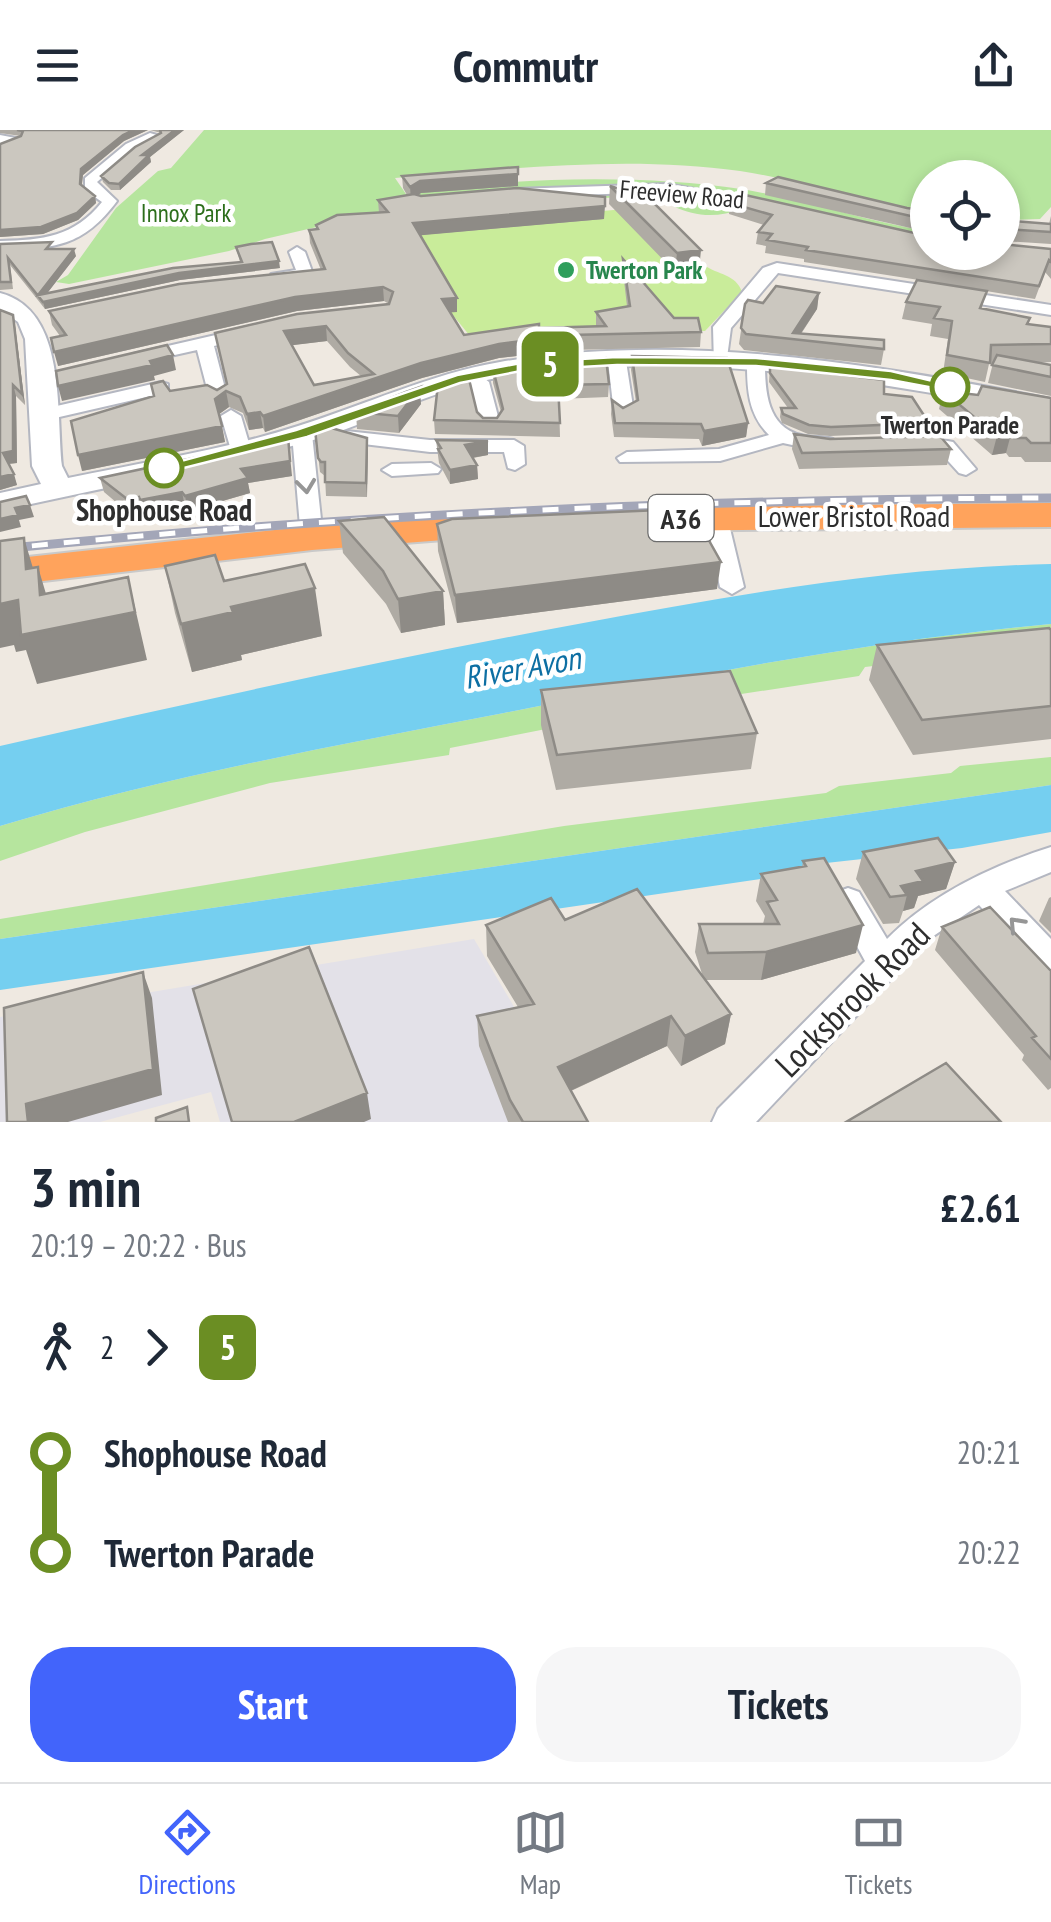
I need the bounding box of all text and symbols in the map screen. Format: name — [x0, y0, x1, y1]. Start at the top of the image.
text: Commutr — [453, 36, 598, 94]
icon: menu — [30, 38, 85, 93]
icon: share — [966, 38, 1021, 93]
map controls — [910, 160, 1020, 270]
button: locate — [910, 160, 1020, 270]
street label: Freeview Road — [618, 173, 746, 215]
park label: Innox Park — [141, 197, 231, 229]
place label: Twerton Park — [586, 254, 703, 286]
marker: Twerton Park — [555, 259, 577, 281]
line badge: 5 — [518, 332, 582, 396]
text: 5 — [542, 341, 558, 387]
marker: Twerton Parade — [931, 368, 969, 406]
place label: Twerton Parade — [881, 409, 1019, 441]
marker: Shophouse Road — [145, 449, 183, 487]
one-way arrow — [294, 478, 315, 494]
place label: Shophouse Road — [76, 490, 252, 529]
road number: A36 — [648, 495, 714, 541]
street label: Lower Bristol Road — [758, 496, 950, 535]
water label: River Avon — [461, 636, 585, 698]
street label: Locksbrook Road — [765, 912, 939, 1086]
one-way arrow — [1010, 918, 1028, 936]
text: 3 min — [30, 1151, 141, 1222]
text: £2.61 — [940, 1183, 1021, 1232]
text: 20:19 – 20:22 · Bus — [30, 1224, 247, 1266]
icon: walk — [30, 1320, 85, 1375]
icon: forward — [129, 1320, 184, 1375]
text: 5 — [219, 1324, 236, 1370]
text: 2 — [100, 1326, 114, 1368]
text: Shophouse Road — [104, 1428, 327, 1477]
text: 20:21 — [957, 1431, 1021, 1473]
text: Twerton Parade — [104, 1528, 315, 1577]
text: 20:22 — [957, 1531, 1021, 1573]
button: Start — [30, 1647, 516, 1762]
button: Tickets — [536, 1647, 1021, 1762]
tab: Directions — [138, 1805, 236, 1902]
tab: Map — [513, 1805, 568, 1902]
tab: Tickets — [845, 1805, 913, 1902]

